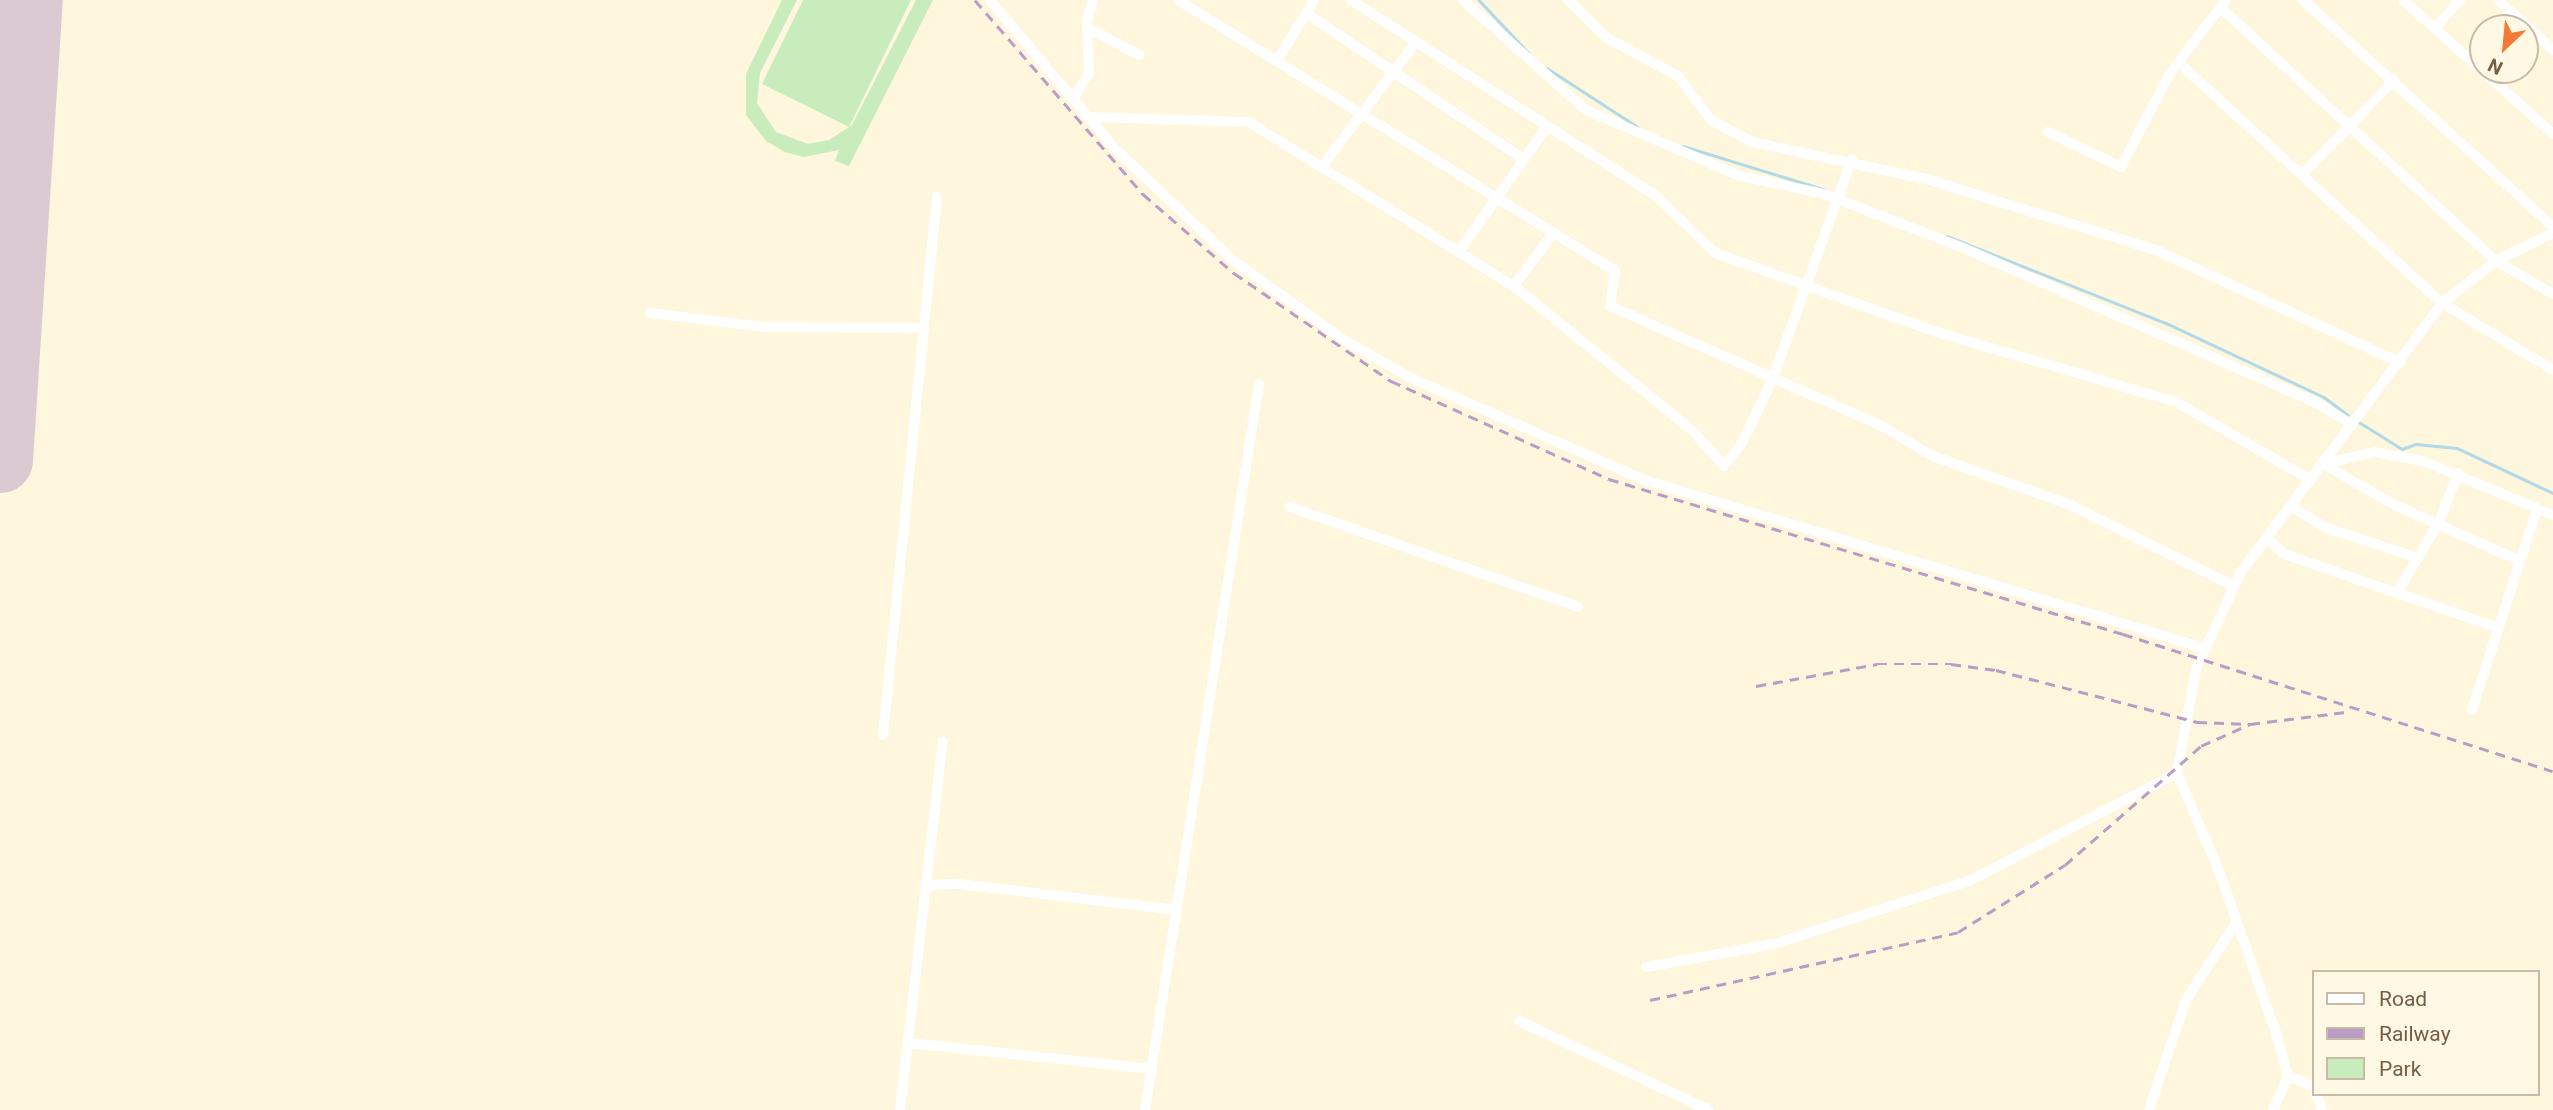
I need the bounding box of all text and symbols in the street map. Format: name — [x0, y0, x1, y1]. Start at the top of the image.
north arrow — [2469, 14, 2539, 84]
text: N — [2484, 53, 2507, 80]
legend — [2312, 970, 2539, 1096]
text: Road — [2379, 987, 2427, 1011]
text: Railway — [2379, 1022, 2451, 1046]
text: Park — [2379, 1057, 2421, 1081]

